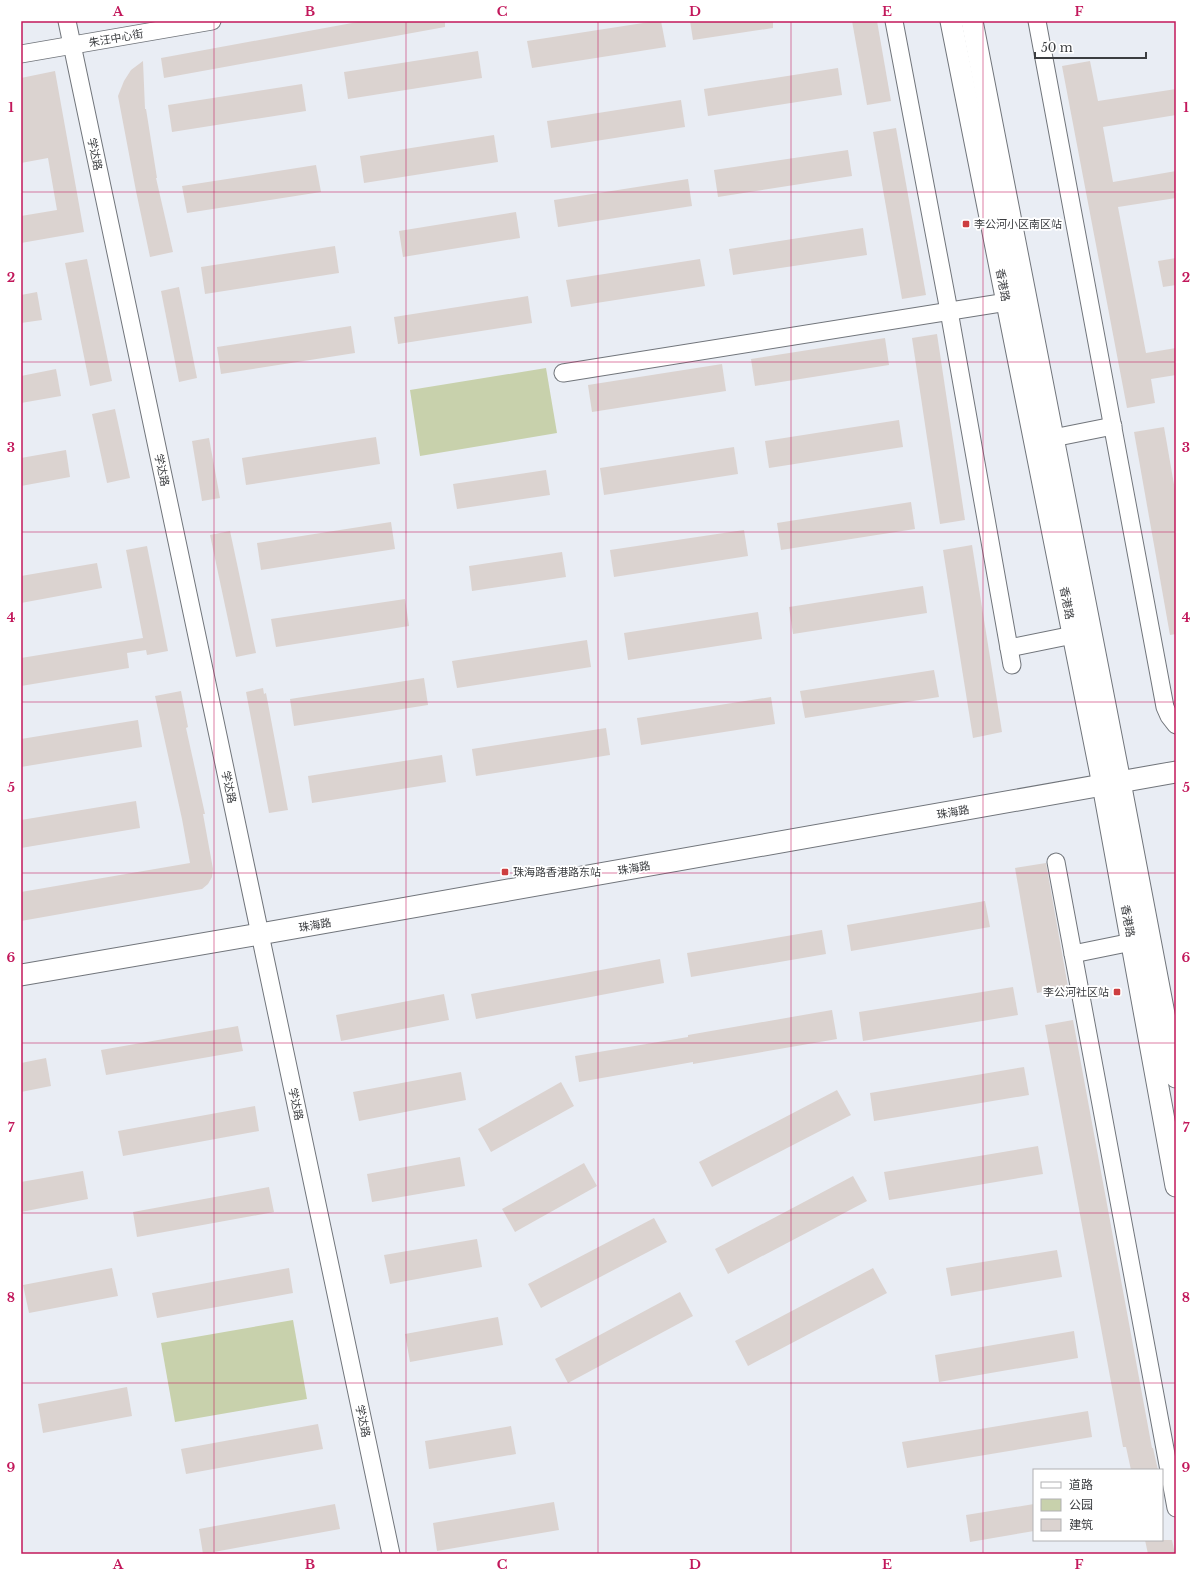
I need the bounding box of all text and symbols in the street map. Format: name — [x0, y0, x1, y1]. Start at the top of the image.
text: A — [112, 3, 124, 20]
text: B — [305, 3, 315, 20]
text: C — [497, 3, 508, 20]
text: D — [689, 3, 701, 20]
text: E — [882, 3, 892, 20]
text: F — [1075, 3, 1084, 20]
street label: 朱汪中心街 — [88, 26, 144, 50]
scale bar — [1035, 34, 1146, 60]
text: 50 m — [1041, 40, 1073, 55]
text: 1 — [8, 99, 14, 116]
text: 1 — [1183, 99, 1189, 116]
street label: 学达路 — [85, 136, 105, 172]
place label: 李公河小区南区站 — [974, 217, 1062, 231]
marker: 李公河小区南区站 — [961, 219, 971, 229]
street label: 香港路 — [993, 267, 1013, 303]
text: 2 — [7, 269, 15, 286]
text: 2 — [1182, 269, 1190, 286]
text: 3 — [7, 439, 15, 456]
text: 3 — [1182, 439, 1190, 456]
street label: 学达路 — [152, 452, 172, 488]
street label: 香港路 — [1057, 585, 1077, 621]
text: 4 — [7, 609, 16, 626]
text: 4 — [1182, 609, 1191, 626]
street label: 学达路 — [219, 769, 239, 805]
text: 5 — [7, 779, 15, 796]
text: 5 — [1182, 779, 1190, 796]
street label: 珠海路 — [936, 802, 970, 822]
street label: 珠海路 — [617, 858, 651, 878]
place label: 珠海路香港路东站 — [513, 865, 601, 879]
marker: 珠海路香港路东站 — [500, 867, 510, 877]
street label: 香港路 — [1118, 904, 1138, 938]
street label: 珠海路 — [298, 915, 332, 935]
text: 6 — [7, 949, 16, 966]
text: 6 — [1182, 949, 1191, 966]
place label: 李公河社区站 — [1043, 985, 1109, 999]
marker: 李公河社区站 — [1112, 987, 1122, 997]
street label: 学达路 — [286, 1086, 306, 1122]
text: 7 — [8, 1119, 15, 1136]
text: 7 — [1183, 1119, 1190, 1136]
text: 8 — [7, 1289, 15, 1306]
text: 8 — [1182, 1289, 1190, 1306]
street label: 学达路 — [353, 1403, 373, 1439]
text: 9 — [7, 1459, 16, 1476]
text: 9 — [1182, 1459, 1191, 1476]
legend — [1033, 1469, 1163, 1541]
text: 道路 — [1069, 1477, 1093, 1492]
text: 公园 — [1069, 1497, 1093, 1512]
text: 建筑 — [1069, 1517, 1093, 1532]
text: A — [112, 1556, 124, 1573]
text: B — [305, 1556, 315, 1573]
text: C — [497, 1556, 508, 1573]
text: D — [689, 1556, 701, 1573]
text: E — [882, 1556, 892, 1573]
text: F — [1075, 1556, 1084, 1573]

